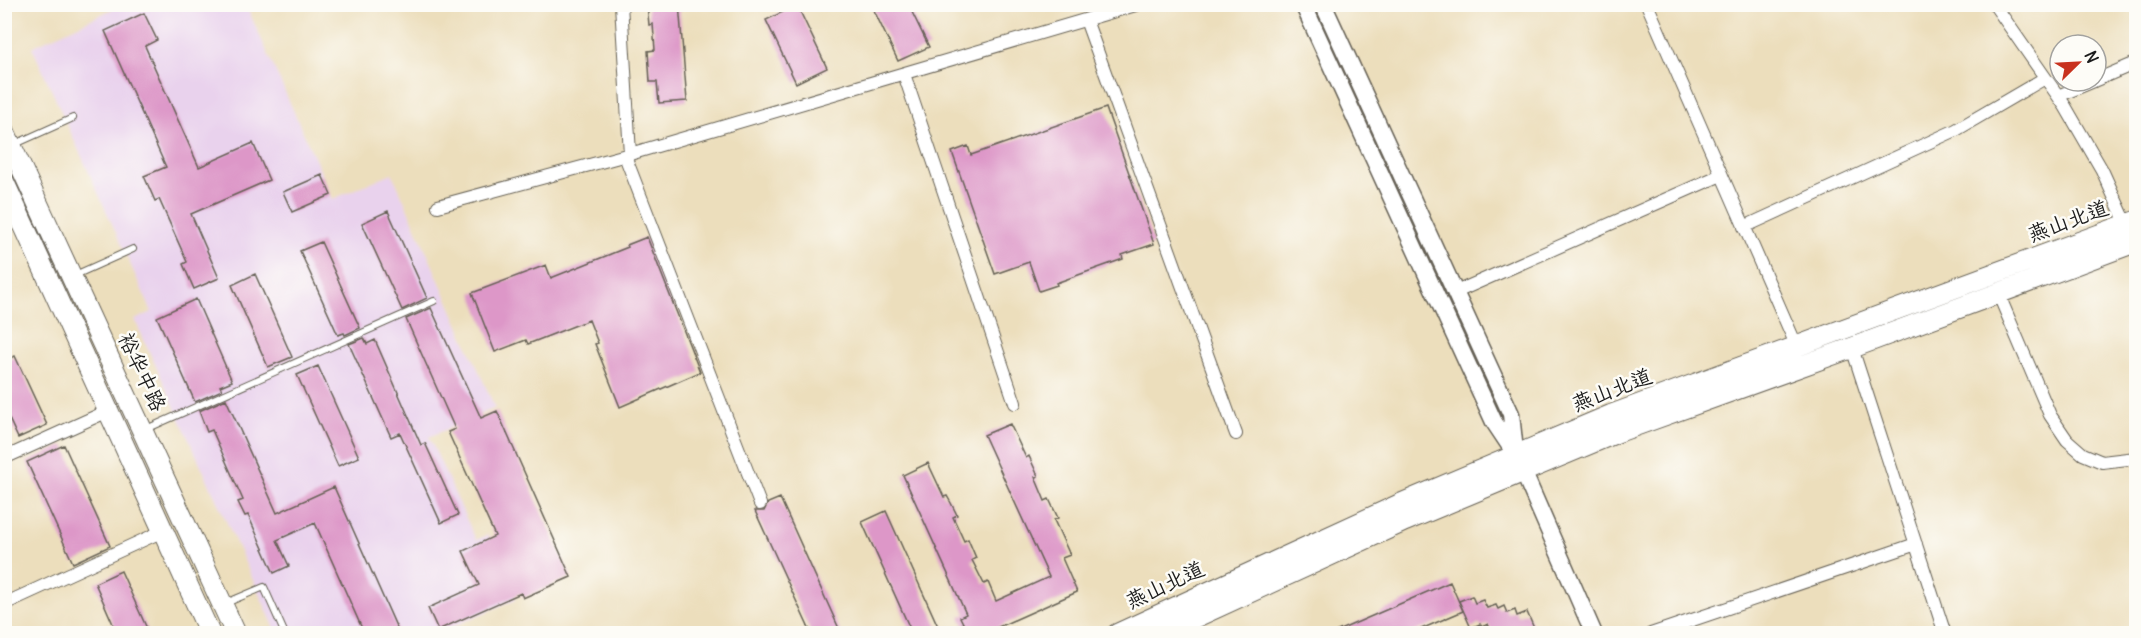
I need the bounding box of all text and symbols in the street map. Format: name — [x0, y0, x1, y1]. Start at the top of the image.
north arrow — [2048, 33, 2108, 93]
text: N — [2080, 48, 2103, 66]
street label: 燕山北道 — [2024, 193, 2112, 248]
street label: 裕华中路 — [112, 328, 172, 416]
street label: 燕山北道 — [1568, 362, 1656, 417]
street label: 燕山北道 — [1121, 555, 1209, 615]

